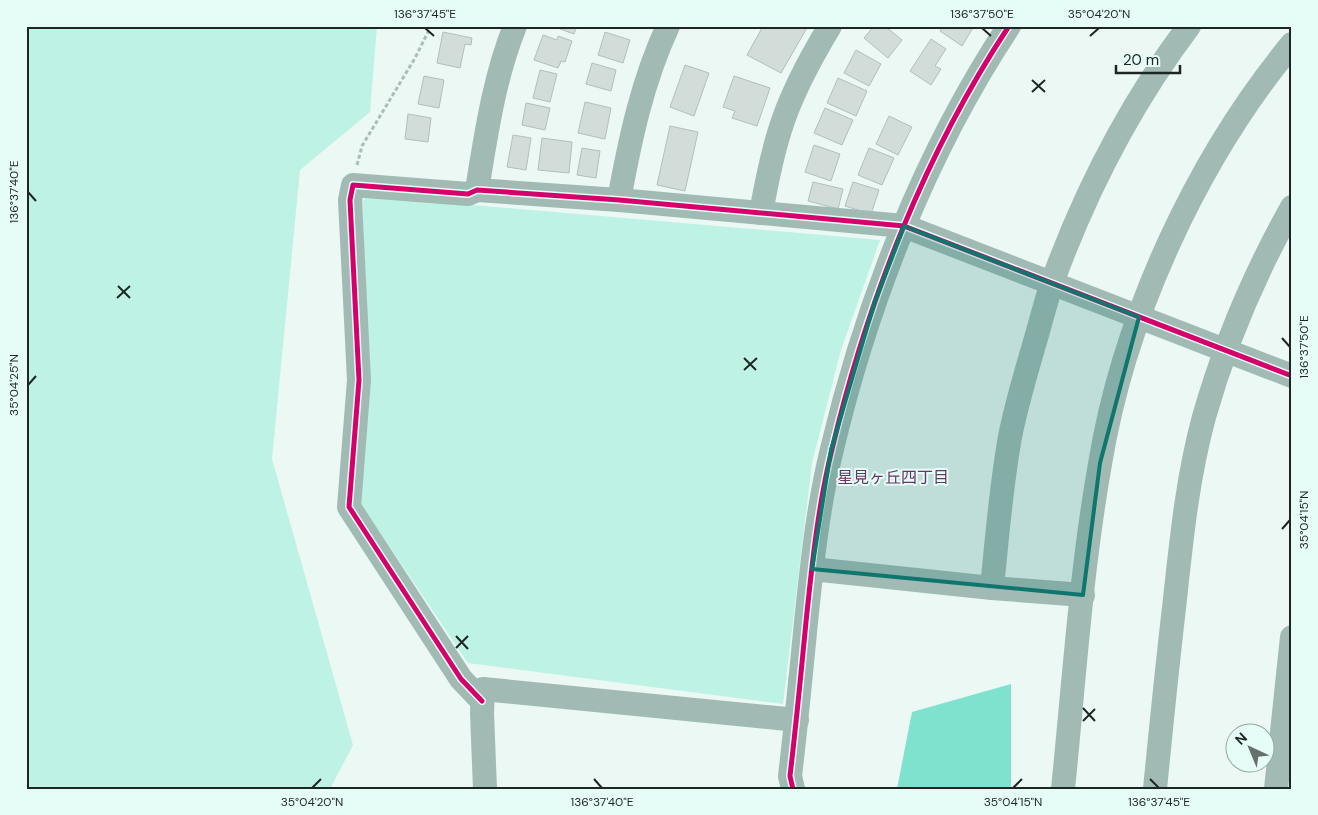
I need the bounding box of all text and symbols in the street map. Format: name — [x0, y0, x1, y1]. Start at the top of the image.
text: 136°37'45"E — [394, 6, 456, 22]
text: 136°37'50"E — [950, 6, 1014, 22]
text: 35°04'20"N — [1068, 6, 1130, 22]
scale bar — [1116, 42, 1179, 74]
text: 20 m — [1123, 50, 1159, 70]
text: 136°37'40"E — [6, 160, 22, 224]
text: 136°37'50"E — [1296, 315, 1312, 379]
text: 35°04'25"N — [6, 354, 22, 416]
district label: 星見ヶ丘四丁目 — [837, 467, 949, 488]
text: 35°04'15"N — [1296, 491, 1312, 549]
north arrow — [1226, 722, 1276, 772]
text: N — [1231, 729, 1251, 749]
text: 35°04'20"N — [281, 794, 343, 810]
text: 136°37'40"E — [570, 794, 634, 810]
text: 35°04'15"N — [984, 794, 1042, 810]
text: 136°37'45"E — [1128, 794, 1190, 810]

